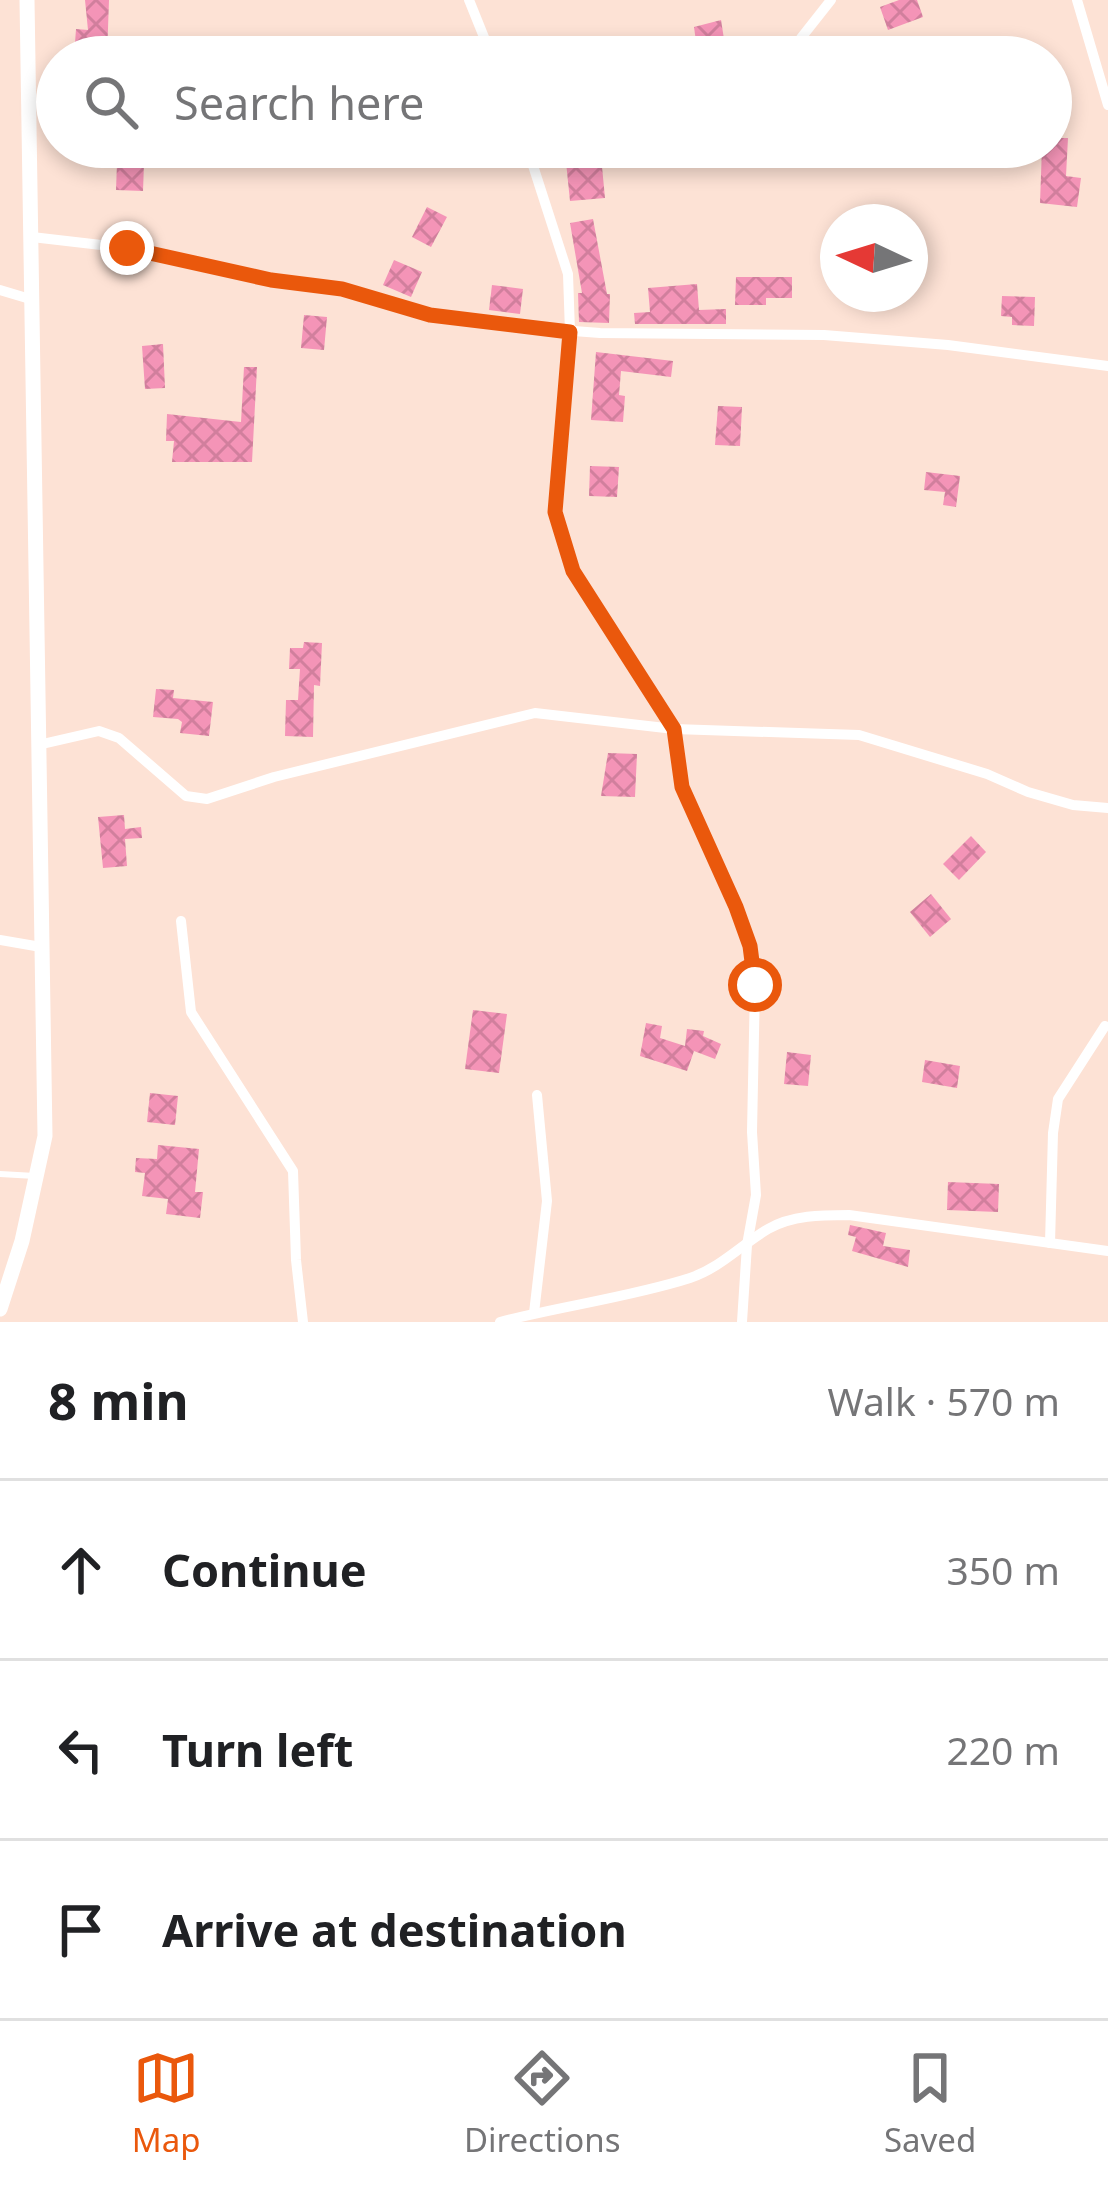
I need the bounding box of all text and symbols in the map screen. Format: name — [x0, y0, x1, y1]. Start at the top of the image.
search box — [36, 36, 1072, 168]
icon: search — [78, 69, 144, 135]
text: Search here — [174, 72, 424, 133]
north arrow — [820, 204, 928, 312]
route end — [100, 221, 154, 275]
route start — [728, 958, 782, 1012]
text: 8 min — [48, 1365, 189, 1435]
text: Walk · 570 m — [827, 1374, 1060, 1427]
icon: ahead — [48, 1537, 114, 1603]
text: Continue — [162, 1539, 367, 1600]
text: 350 m — [946, 1543, 1060, 1596]
icon: left — [48, 1717, 114, 1783]
text: Turn left — [162, 1719, 353, 1780]
text: 220 m — [946, 1723, 1060, 1776]
icon: arrive — [48, 1897, 114, 1963]
text: Arrive at destination — [162, 1899, 627, 1960]
tab: Map — [132, 2045, 200, 2162]
tab: Directions — [464, 2045, 621, 2162]
tab: Saved — [884, 2045, 976, 2162]

